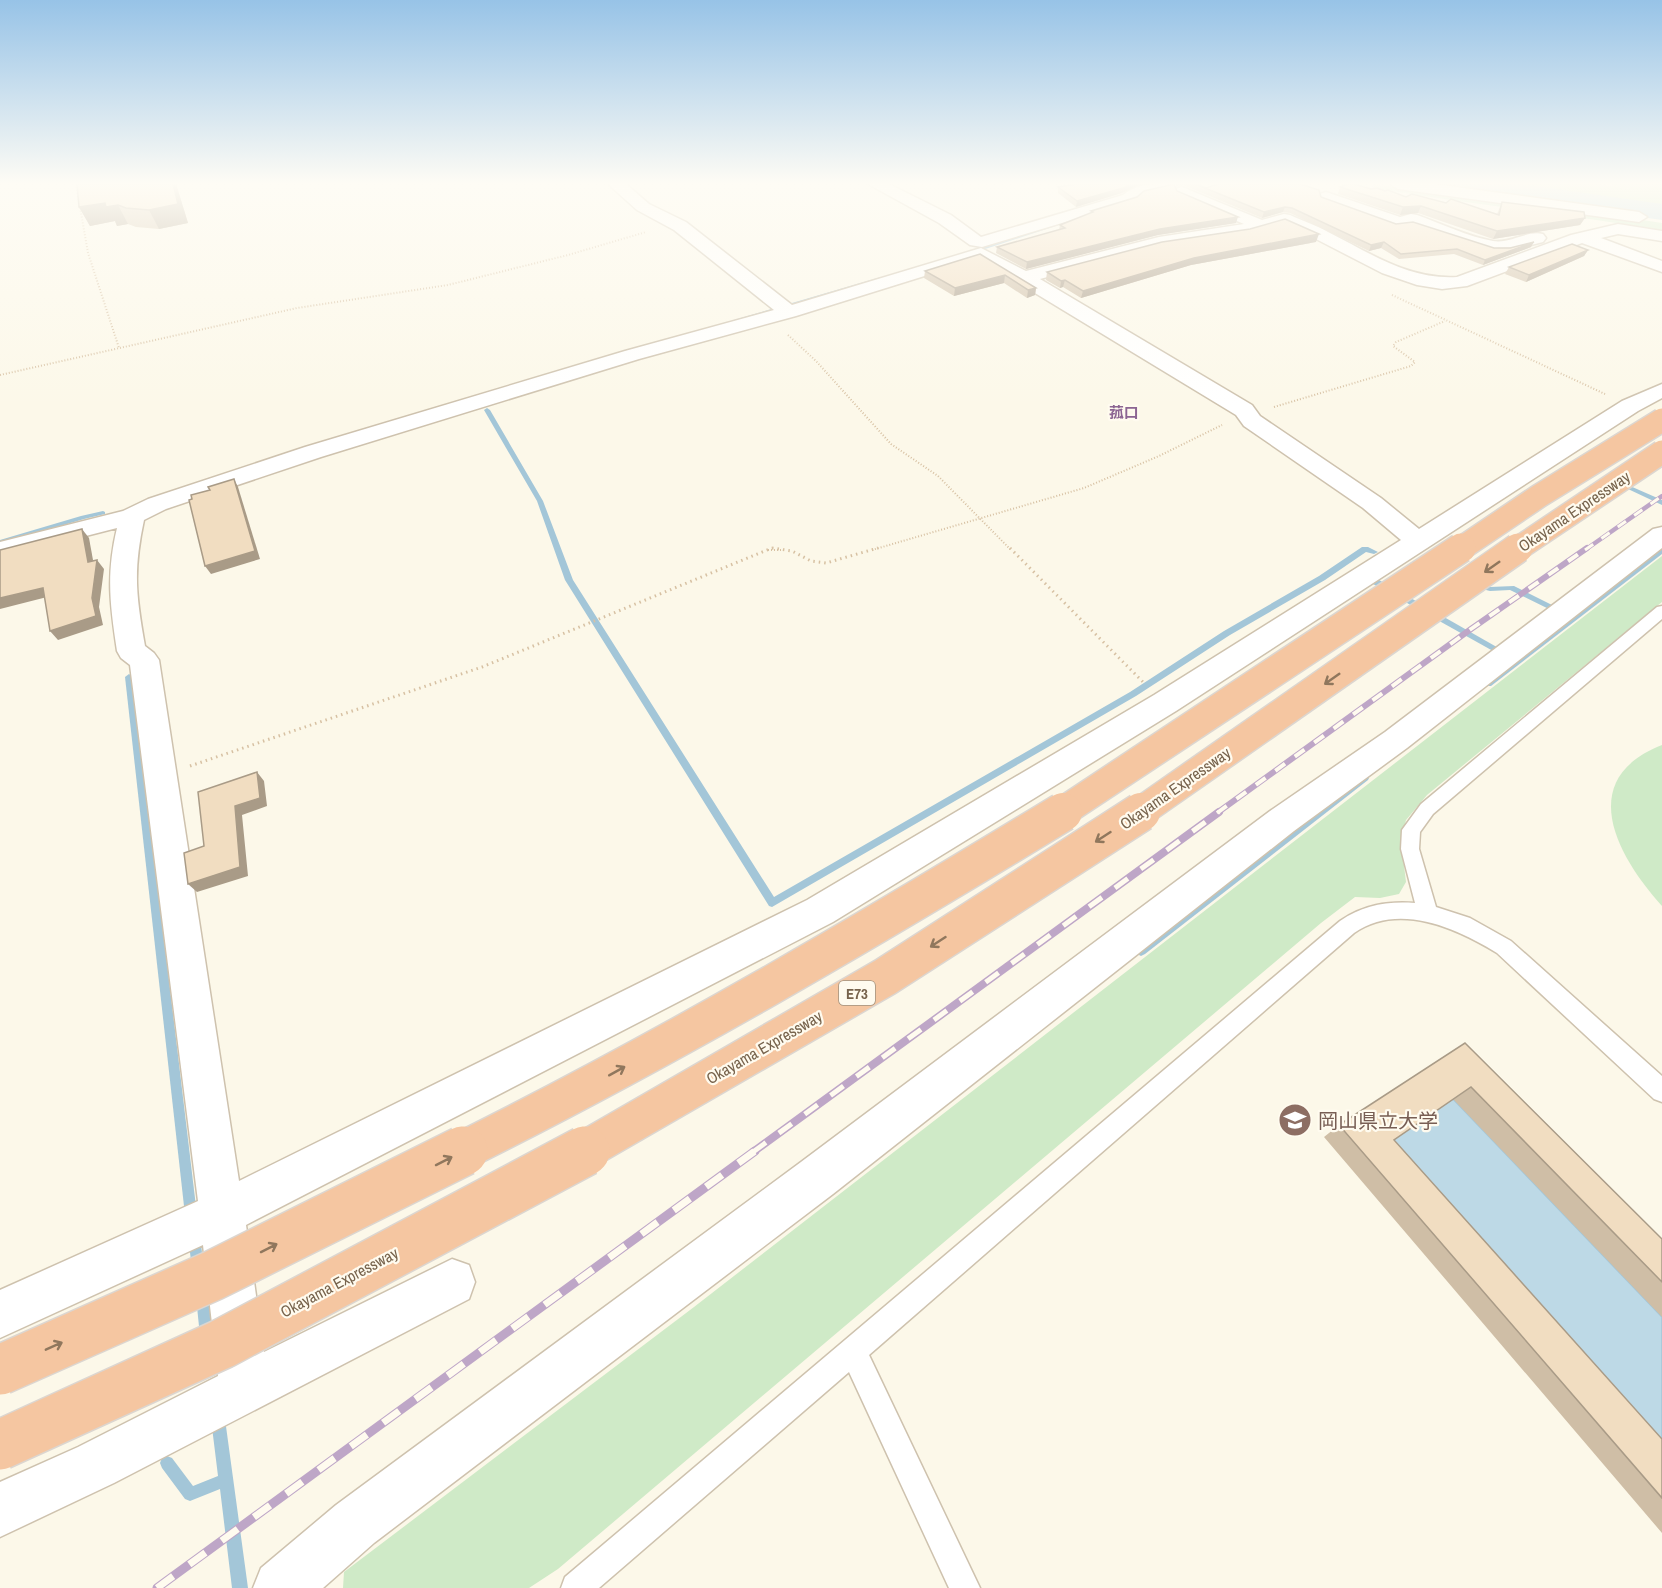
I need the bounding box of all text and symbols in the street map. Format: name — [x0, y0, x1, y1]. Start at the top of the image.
district label: 菰口 — [1109, 402, 1139, 423]
street label: Okayama Expressway — [1514, 465, 1635, 557]
one-way arrow — [1484, 561, 1501, 573]
one-way arrow — [1325, 673, 1341, 685]
street label: Okayama Expressway — [1115, 741, 1235, 834]
one-way arrow — [1095, 832, 1112, 844]
one-way arrow — [930, 936, 947, 949]
road number: E73 — [839, 981, 875, 1005]
street label: Okayama Expressway — [702, 1005, 826, 1089]
one-way arrow — [607, 1065, 625, 1076]
school or university icon: 岡山県立大学 — [1277, 1102, 1313, 1138]
place label: 岡山県立大学 — [1318, 1107, 1438, 1134]
one-way arrow — [434, 1154, 452, 1166]
street label: Okayama Expressway — [276, 1241, 402, 1322]
one-way arrow — [260, 1242, 278, 1253]
one-way arrow — [44, 1340, 62, 1351]

